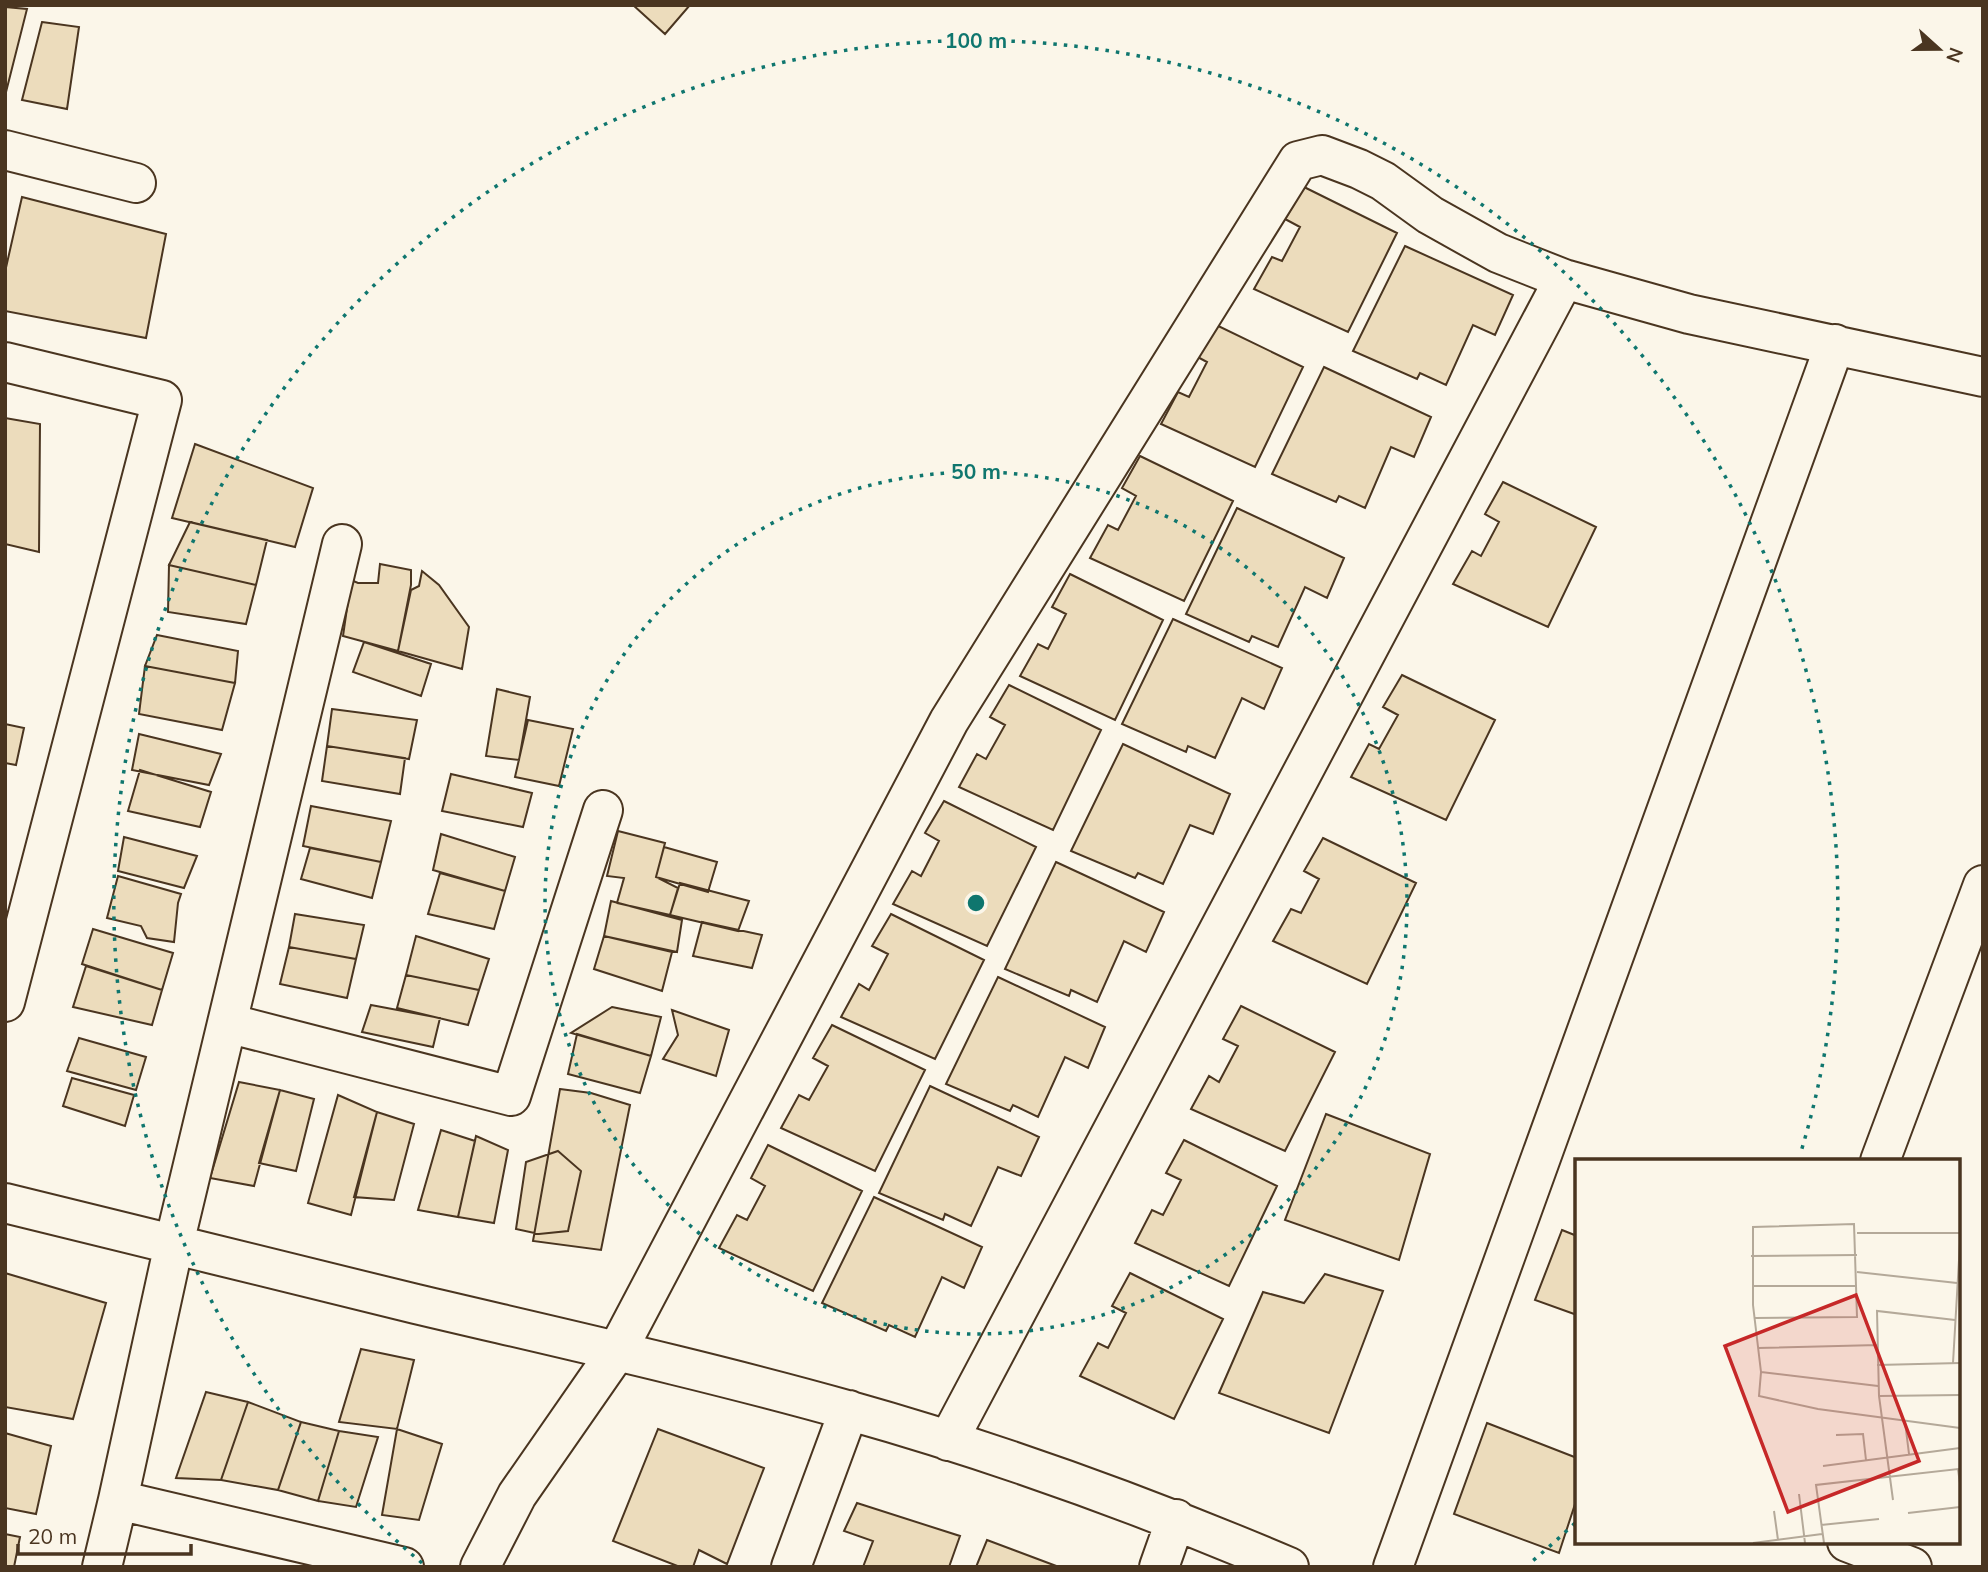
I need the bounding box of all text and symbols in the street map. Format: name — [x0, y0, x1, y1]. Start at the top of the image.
north arrow — [1904, 14, 1974, 84]
text: 100 m — [945, 27, 1007, 53]
text: N — [1941, 44, 1969, 66]
text: 50 m — [951, 458, 1001, 484]
centre of rings — [964, 891, 988, 915]
inset map — [1575, 1159, 1960, 1544]
scale bar — [18, 1512, 191, 1556]
text: 20 m — [28, 1523, 77, 1549]

